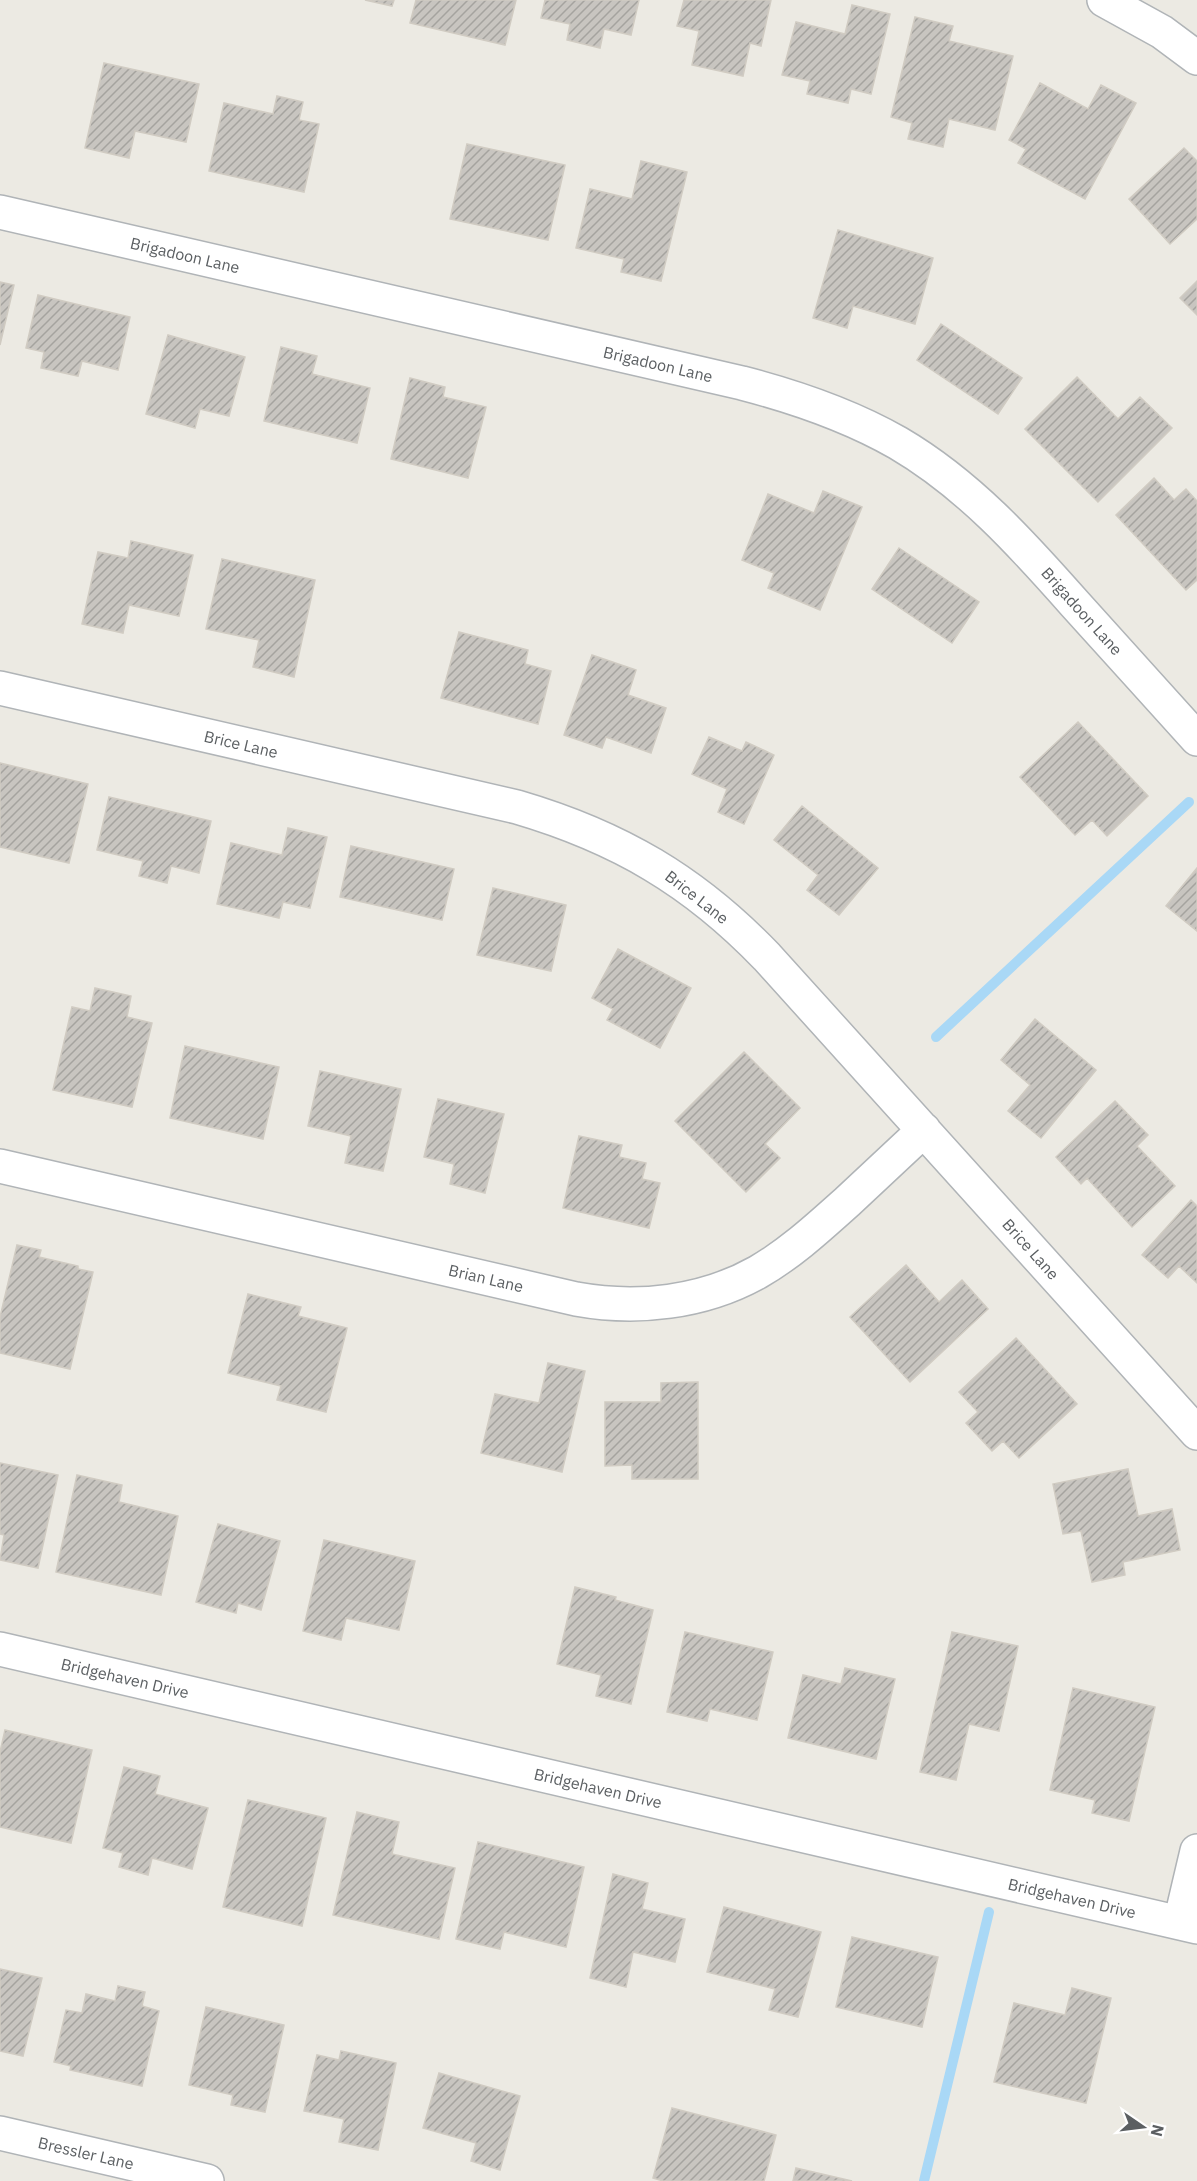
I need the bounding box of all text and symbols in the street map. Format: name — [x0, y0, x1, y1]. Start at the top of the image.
street label: Brigadoon Lane — [128, 233, 242, 277]
street label: Brigadoon Lane — [601, 342, 715, 386]
street label: Brigadoon Lane — [1037, 563, 1127, 659]
street label: Brice Lane — [202, 726, 280, 762]
street label: Brice Lane — [661, 866, 733, 928]
street label: Brice Lane — [998, 1214, 1064, 1284]
street label: Brian Lane — [447, 1260, 526, 1296]
street label: Bridgehaven Drive — [59, 1654, 191, 1702]
street label: Bridgehaven Drive — [532, 1764, 664, 1812]
street label: Bridgehaven Drive — [1006, 1874, 1138, 1922]
north arrow — [1113, 2097, 1173, 2157]
text: N — [1146, 2123, 1169, 2139]
street label: Bressler Lane — [36, 2132, 136, 2174]

